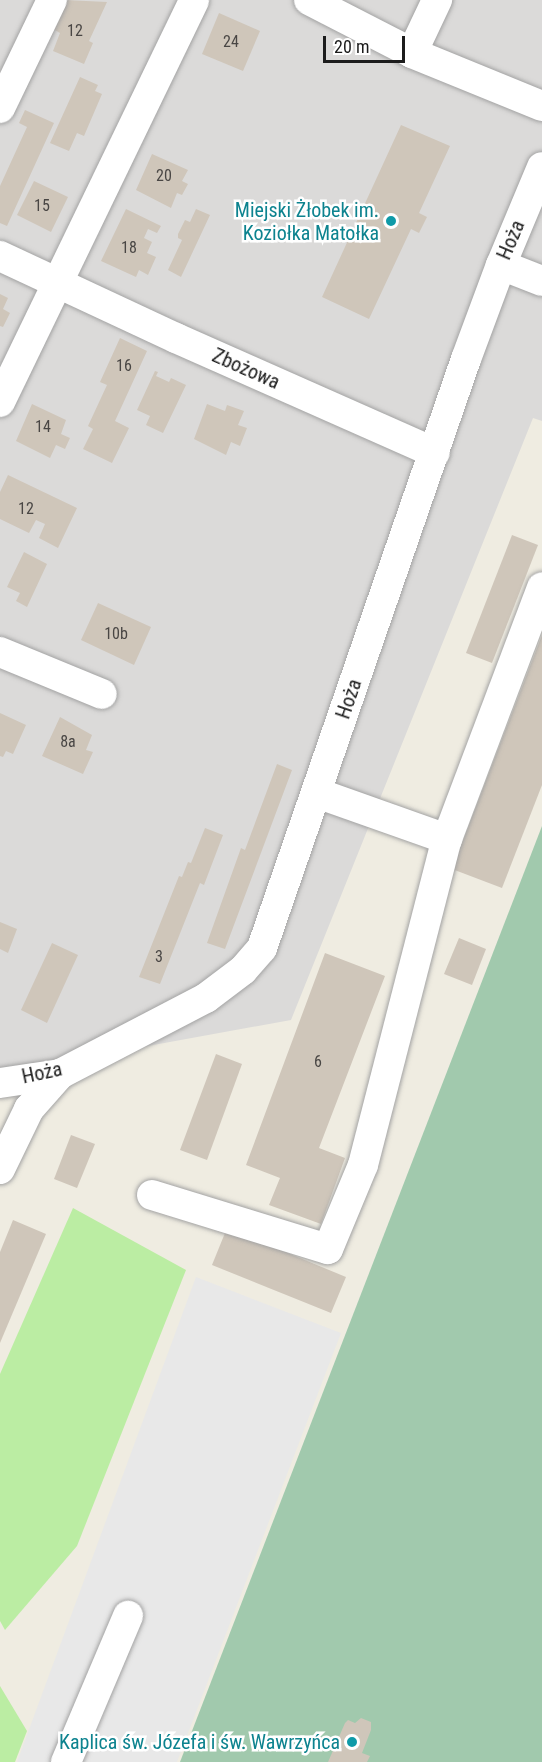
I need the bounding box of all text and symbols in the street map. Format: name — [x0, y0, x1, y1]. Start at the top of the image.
house number: 12 — [67, 21, 83, 41]
scale bar — [326, 24, 408, 62]
house number: 24 — [223, 32, 239, 52]
text: 20 m — [334, 36, 369, 57]
house number: 20 — [156, 166, 172, 186]
house number: 15 — [34, 196, 50, 216]
place label: Miejski Żłobek im. Koziołka Matołka — [235, 198, 379, 245]
marker: Miejski Żłobek im. Koziołka Matołka — [384, 214, 398, 228]
street label: Hoża — [492, 217, 530, 263]
house number: 18 — [121, 238, 137, 258]
street label: Zbożowa — [208, 344, 284, 394]
house number: 16 — [116, 356, 132, 376]
house number: 14 — [35, 417, 51, 437]
house number: 12 — [18, 499, 34, 519]
house number: 10b — [104, 624, 128, 644]
street label: Hoża — [331, 676, 367, 722]
house number: 8a — [60, 732, 76, 752]
house number: 3 — [155, 947, 163, 967]
house number: 6 — [314, 1052, 322, 1072]
street label: Hoża — [20, 1057, 64, 1089]
place label: Kaplica św. Józefa i św. Wawrzyńca — [59, 1730, 340, 1754]
marker: Kaplica św. Józefa i św. Wawrzyńca — [345, 1735, 359, 1749]

